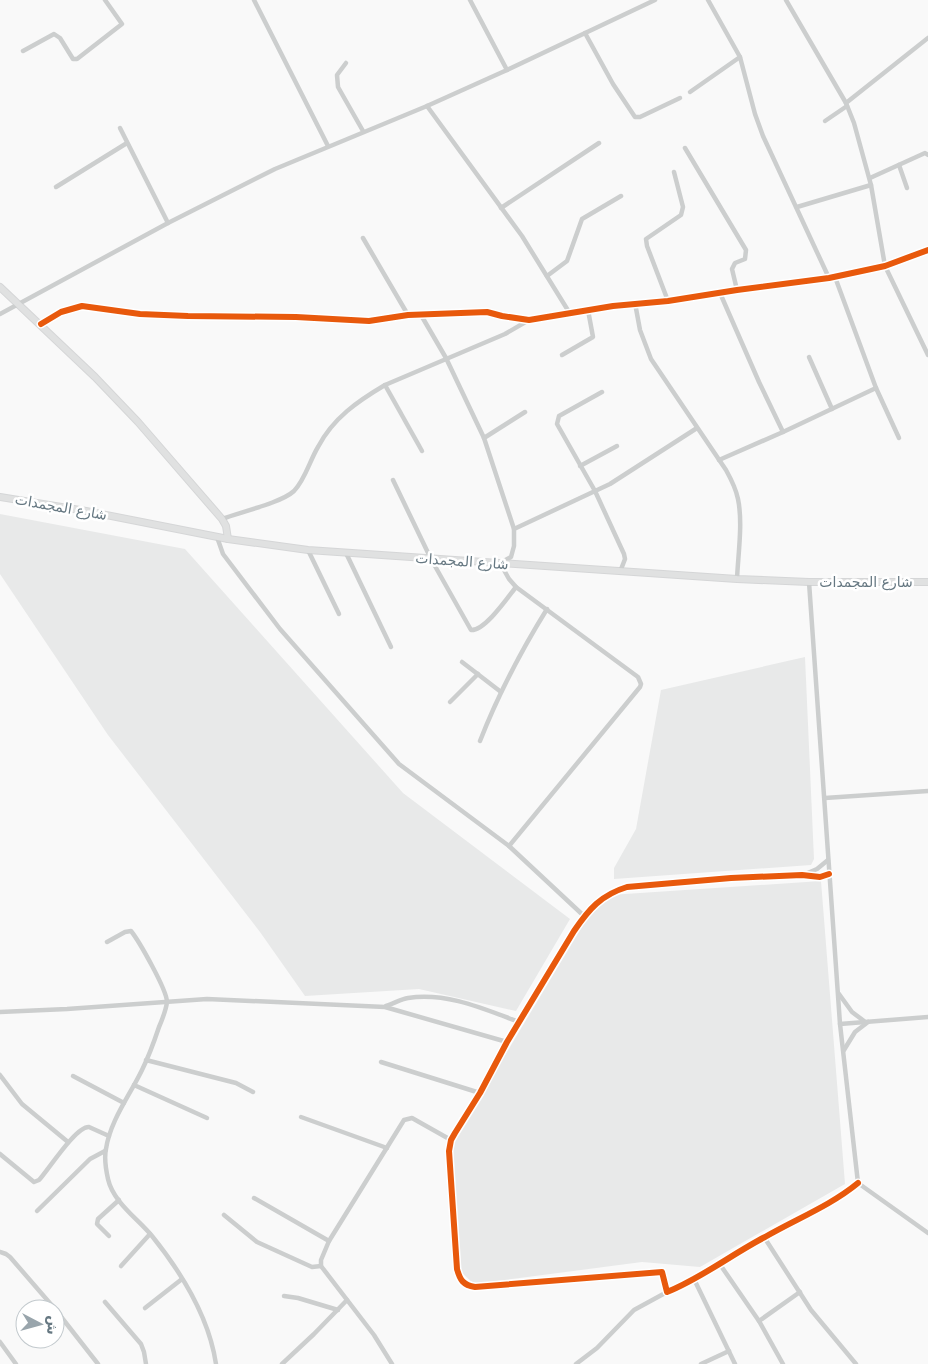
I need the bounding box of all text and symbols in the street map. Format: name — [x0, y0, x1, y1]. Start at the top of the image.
street label: شارع المجمدات — [13, 491, 108, 524]
street label: شارع المجمدات — [415, 550, 509, 573]
street label: شارع المجمدات — [819, 574, 913, 591]
north arrow — [15, 1299, 65, 1349]
text: ش — [44, 1315, 62, 1336]

